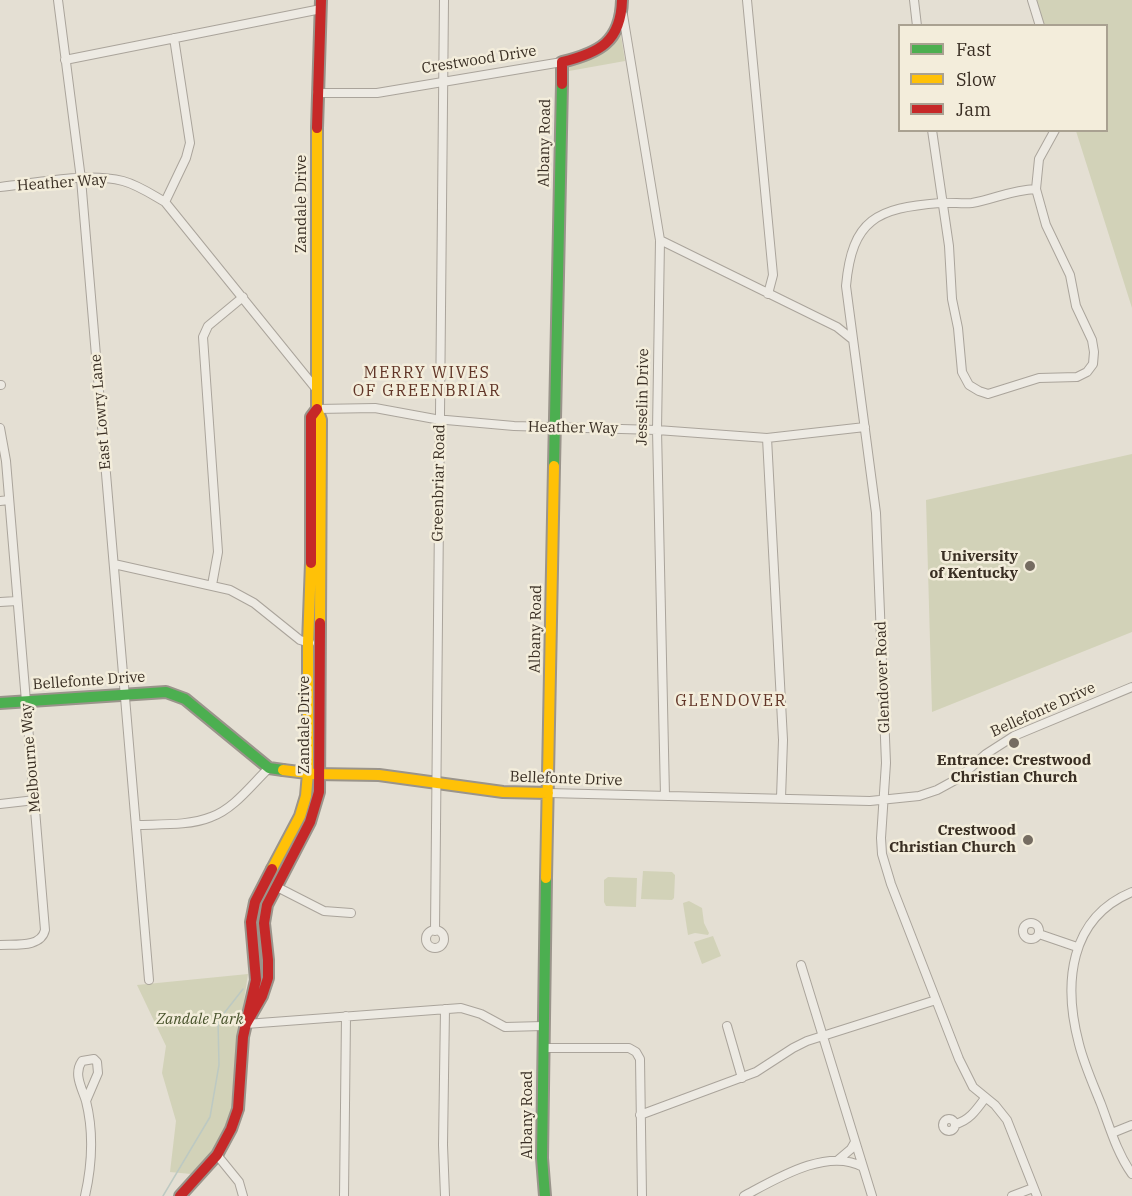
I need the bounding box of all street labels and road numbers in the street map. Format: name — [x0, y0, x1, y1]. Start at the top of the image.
street label: Crestwood Drive — [420, 42, 538, 78]
street label: Albany Road — [535, 99, 555, 187]
street label: Zandale Drive — [293, 155, 311, 253]
street label: Heather Way — [16, 171, 108, 195]
street label: Jesselin Drive — [633, 348, 653, 446]
street label: East Lowry Lane — [87, 353, 115, 471]
street label: Heather Way — [528, 418, 618, 438]
street label: Greenbriar Road — [429, 424, 449, 542]
street label: Albany Road — [526, 585, 546, 673]
street label: Glendover Road — [872, 621, 894, 733]
street label: Bellefonte Drive — [32, 668, 146, 694]
street label: Zandale Drive — [296, 676, 314, 774]
street label: Bellefonte Drive — [988, 679, 1098, 741]
street label: Melbourne Way — [17, 702, 45, 814]
street label: Bellefonte Drive — [509, 768, 623, 790]
street label: Albany Road — [519, 1071, 537, 1159]

